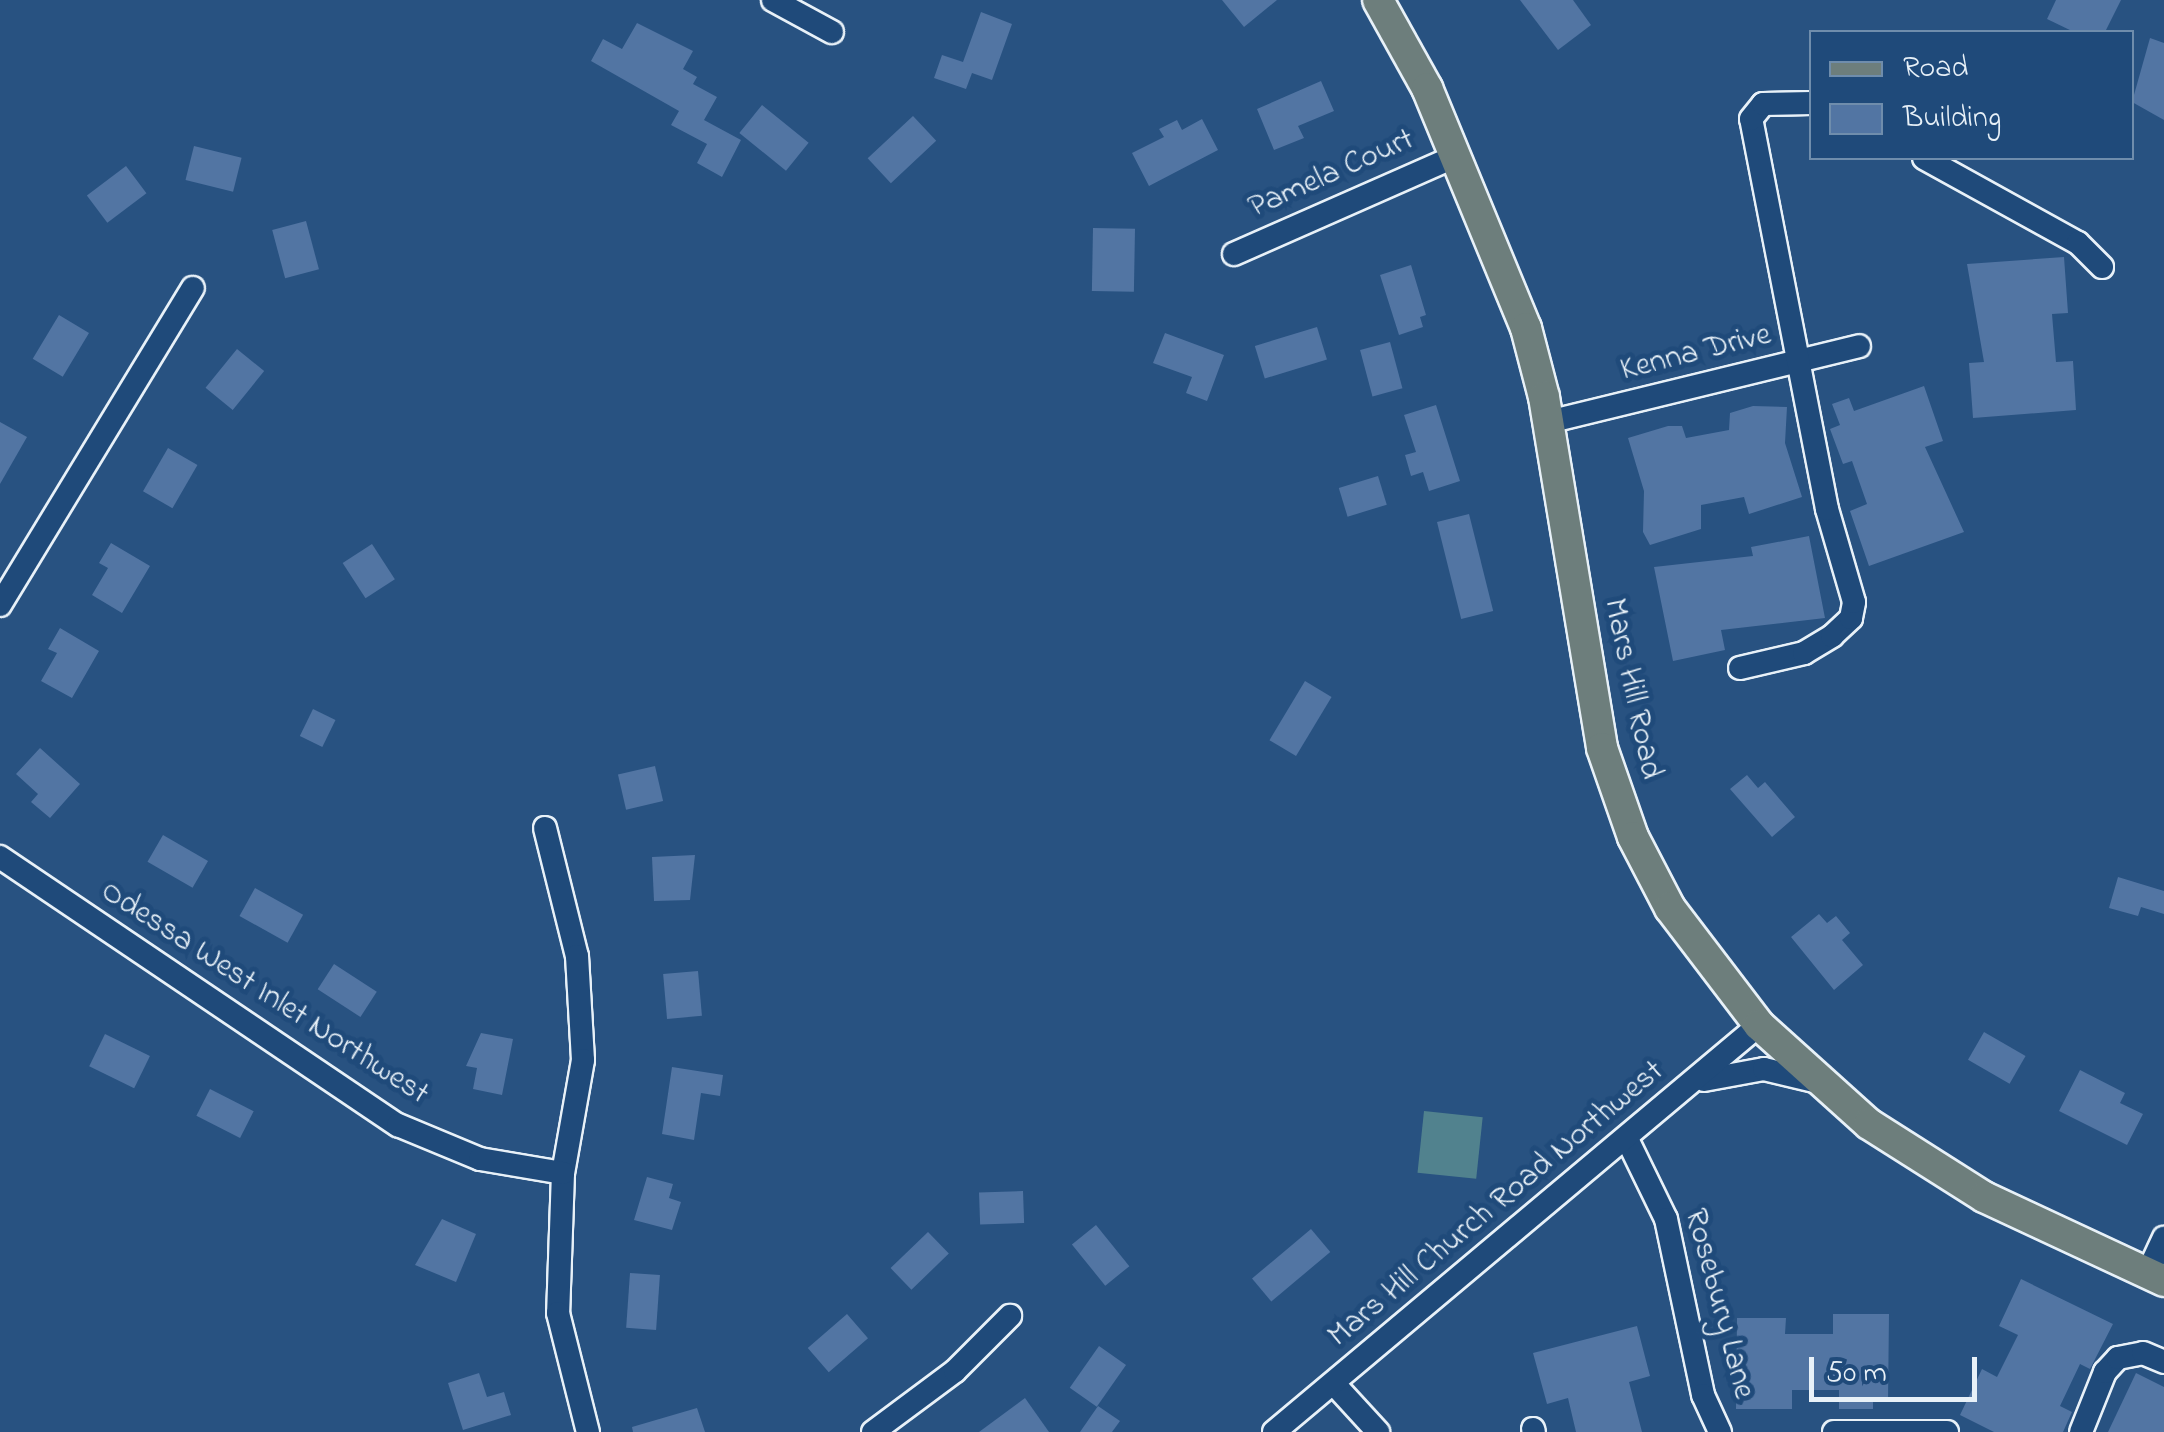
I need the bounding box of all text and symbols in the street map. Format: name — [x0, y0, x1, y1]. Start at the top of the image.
legend — [1809, 30, 2134, 160]
text: Road — [1903, 47, 1968, 91]
text: Building — [1903, 97, 2001, 141]
street label: Pamela Court — [1243, 122, 1421, 228]
street label: Kenna Drive — [1617, 317, 1775, 391]
street label: Mars Hill Road — [1593, 595, 1669, 783]
street label: Odessa West Inlet Northwest — [93, 873, 435, 1115]
street label: Mars Hill Church Road Northwest — [1321, 1053, 1673, 1357]
street label: Rosebury Lane — [1674, 1205, 1762, 1403]
scale bar — [1814, 1337, 1982, 1399]
text: 50 m — [1826, 1352, 1887, 1396]

